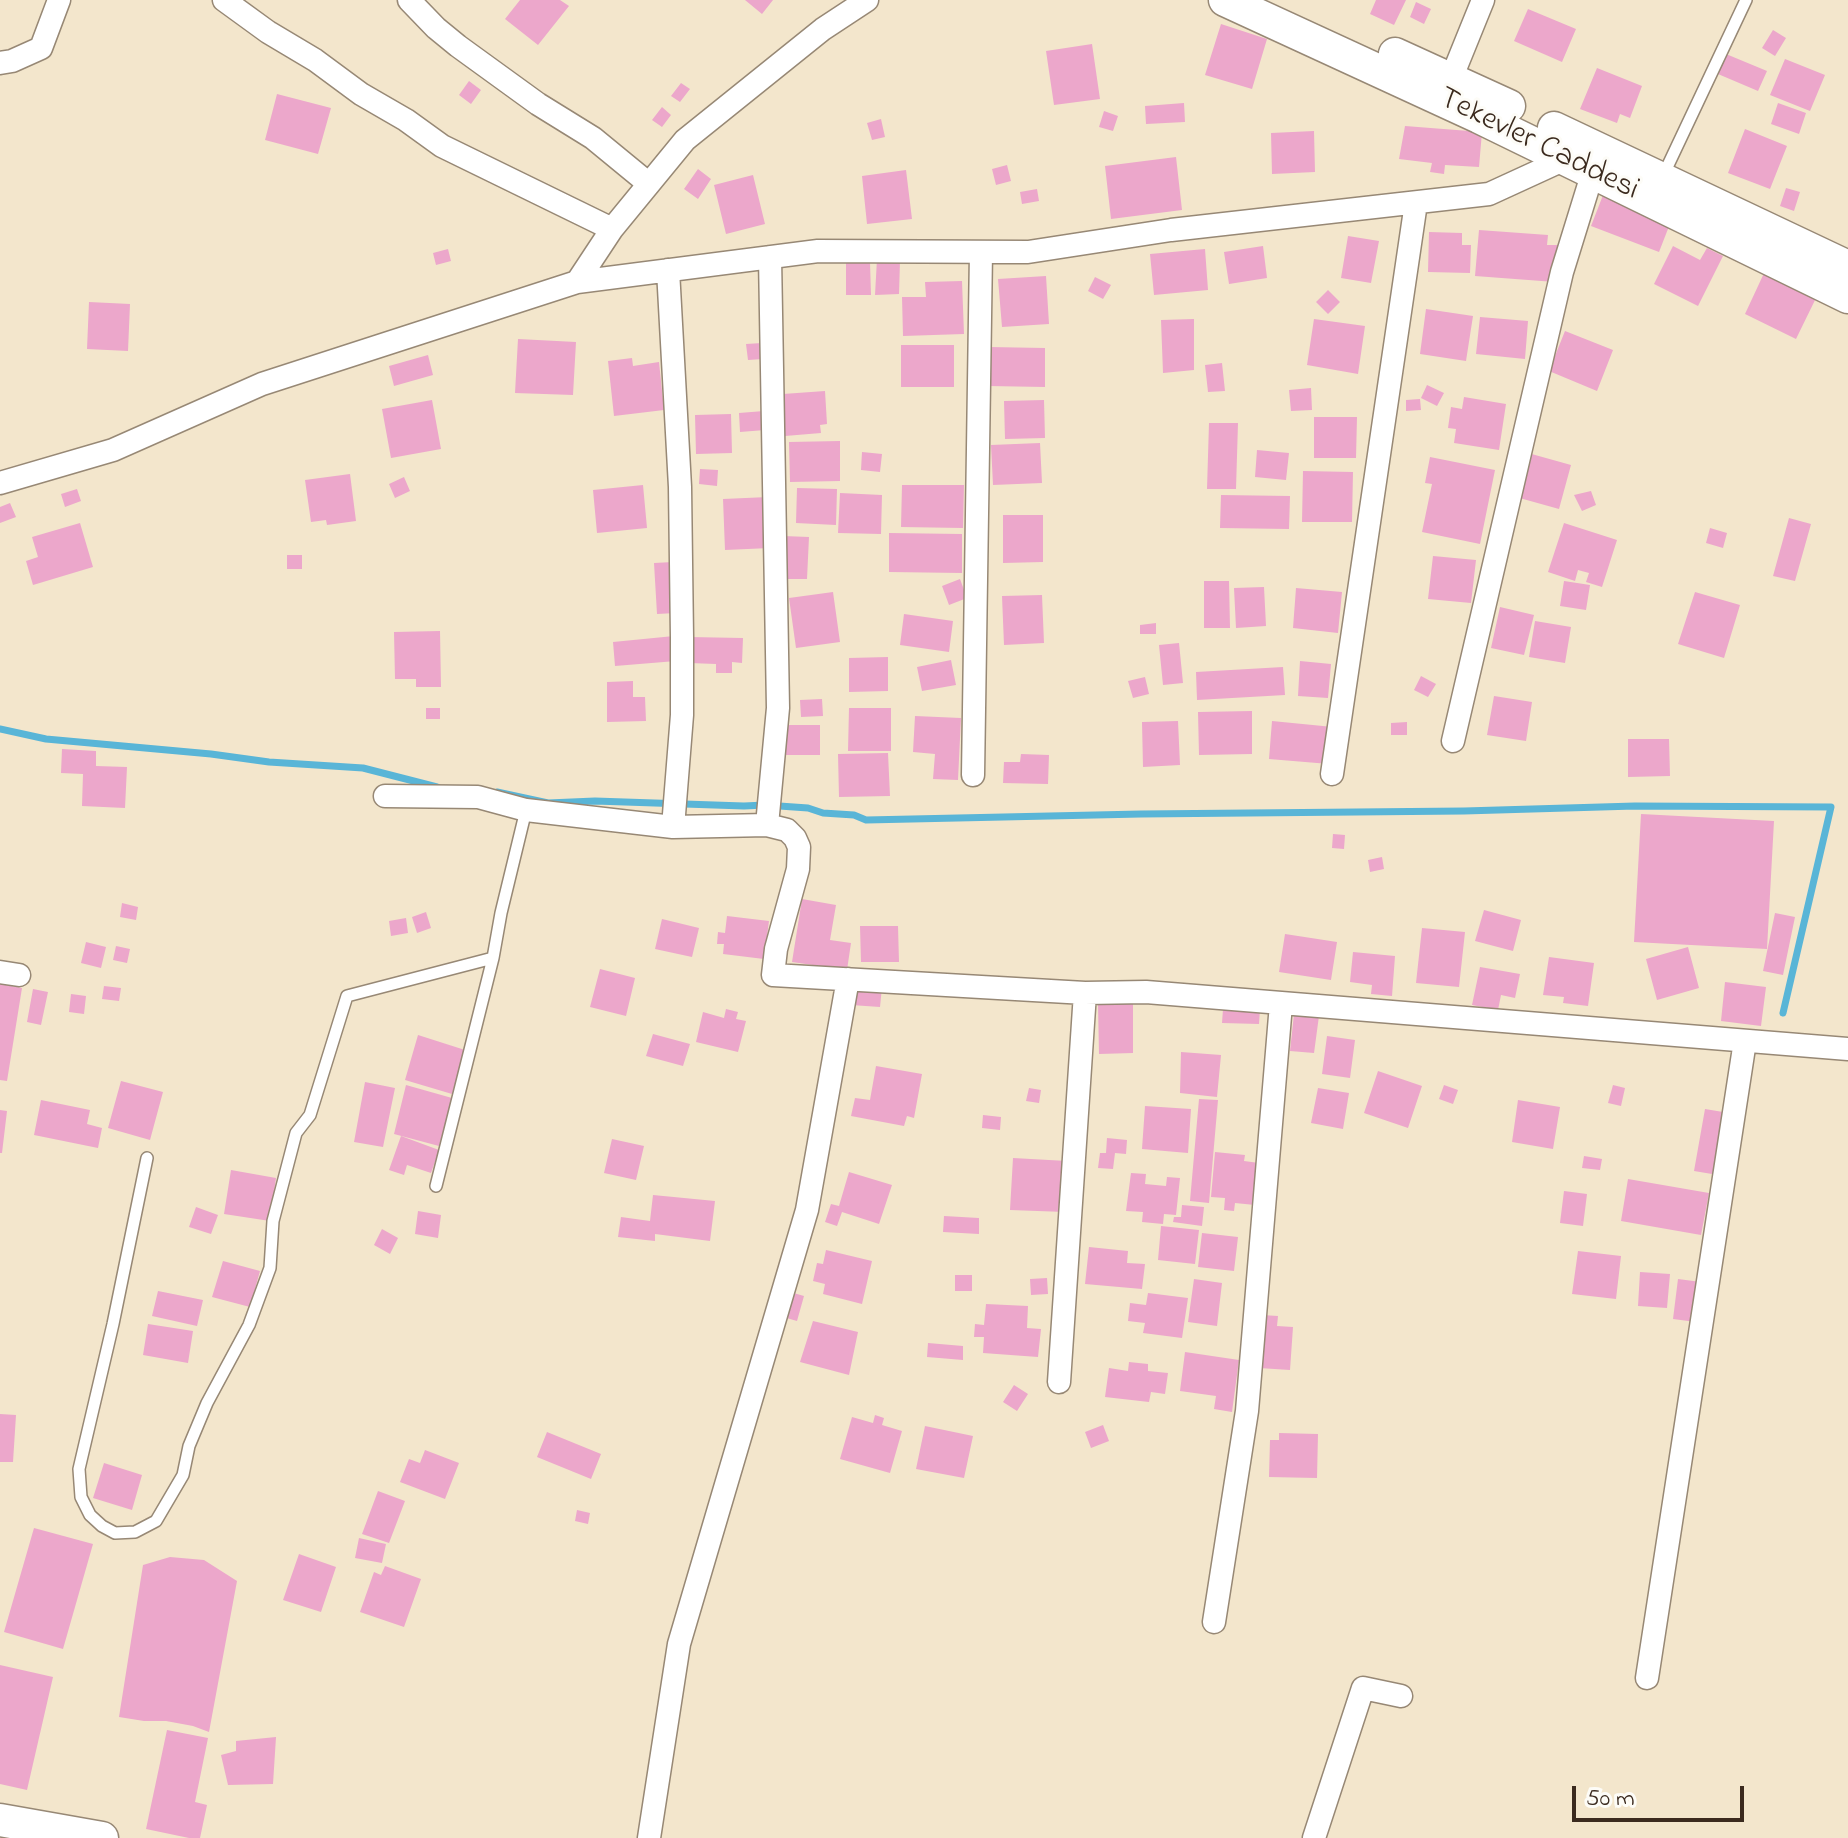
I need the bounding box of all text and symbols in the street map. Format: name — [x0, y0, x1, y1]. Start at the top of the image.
street label: Tekevler Caddesi — [1432, 81, 1644, 211]
scale bar — [1576, 1770, 1748, 1820]
text: 50 m — [1586, 1782, 1635, 1817]

